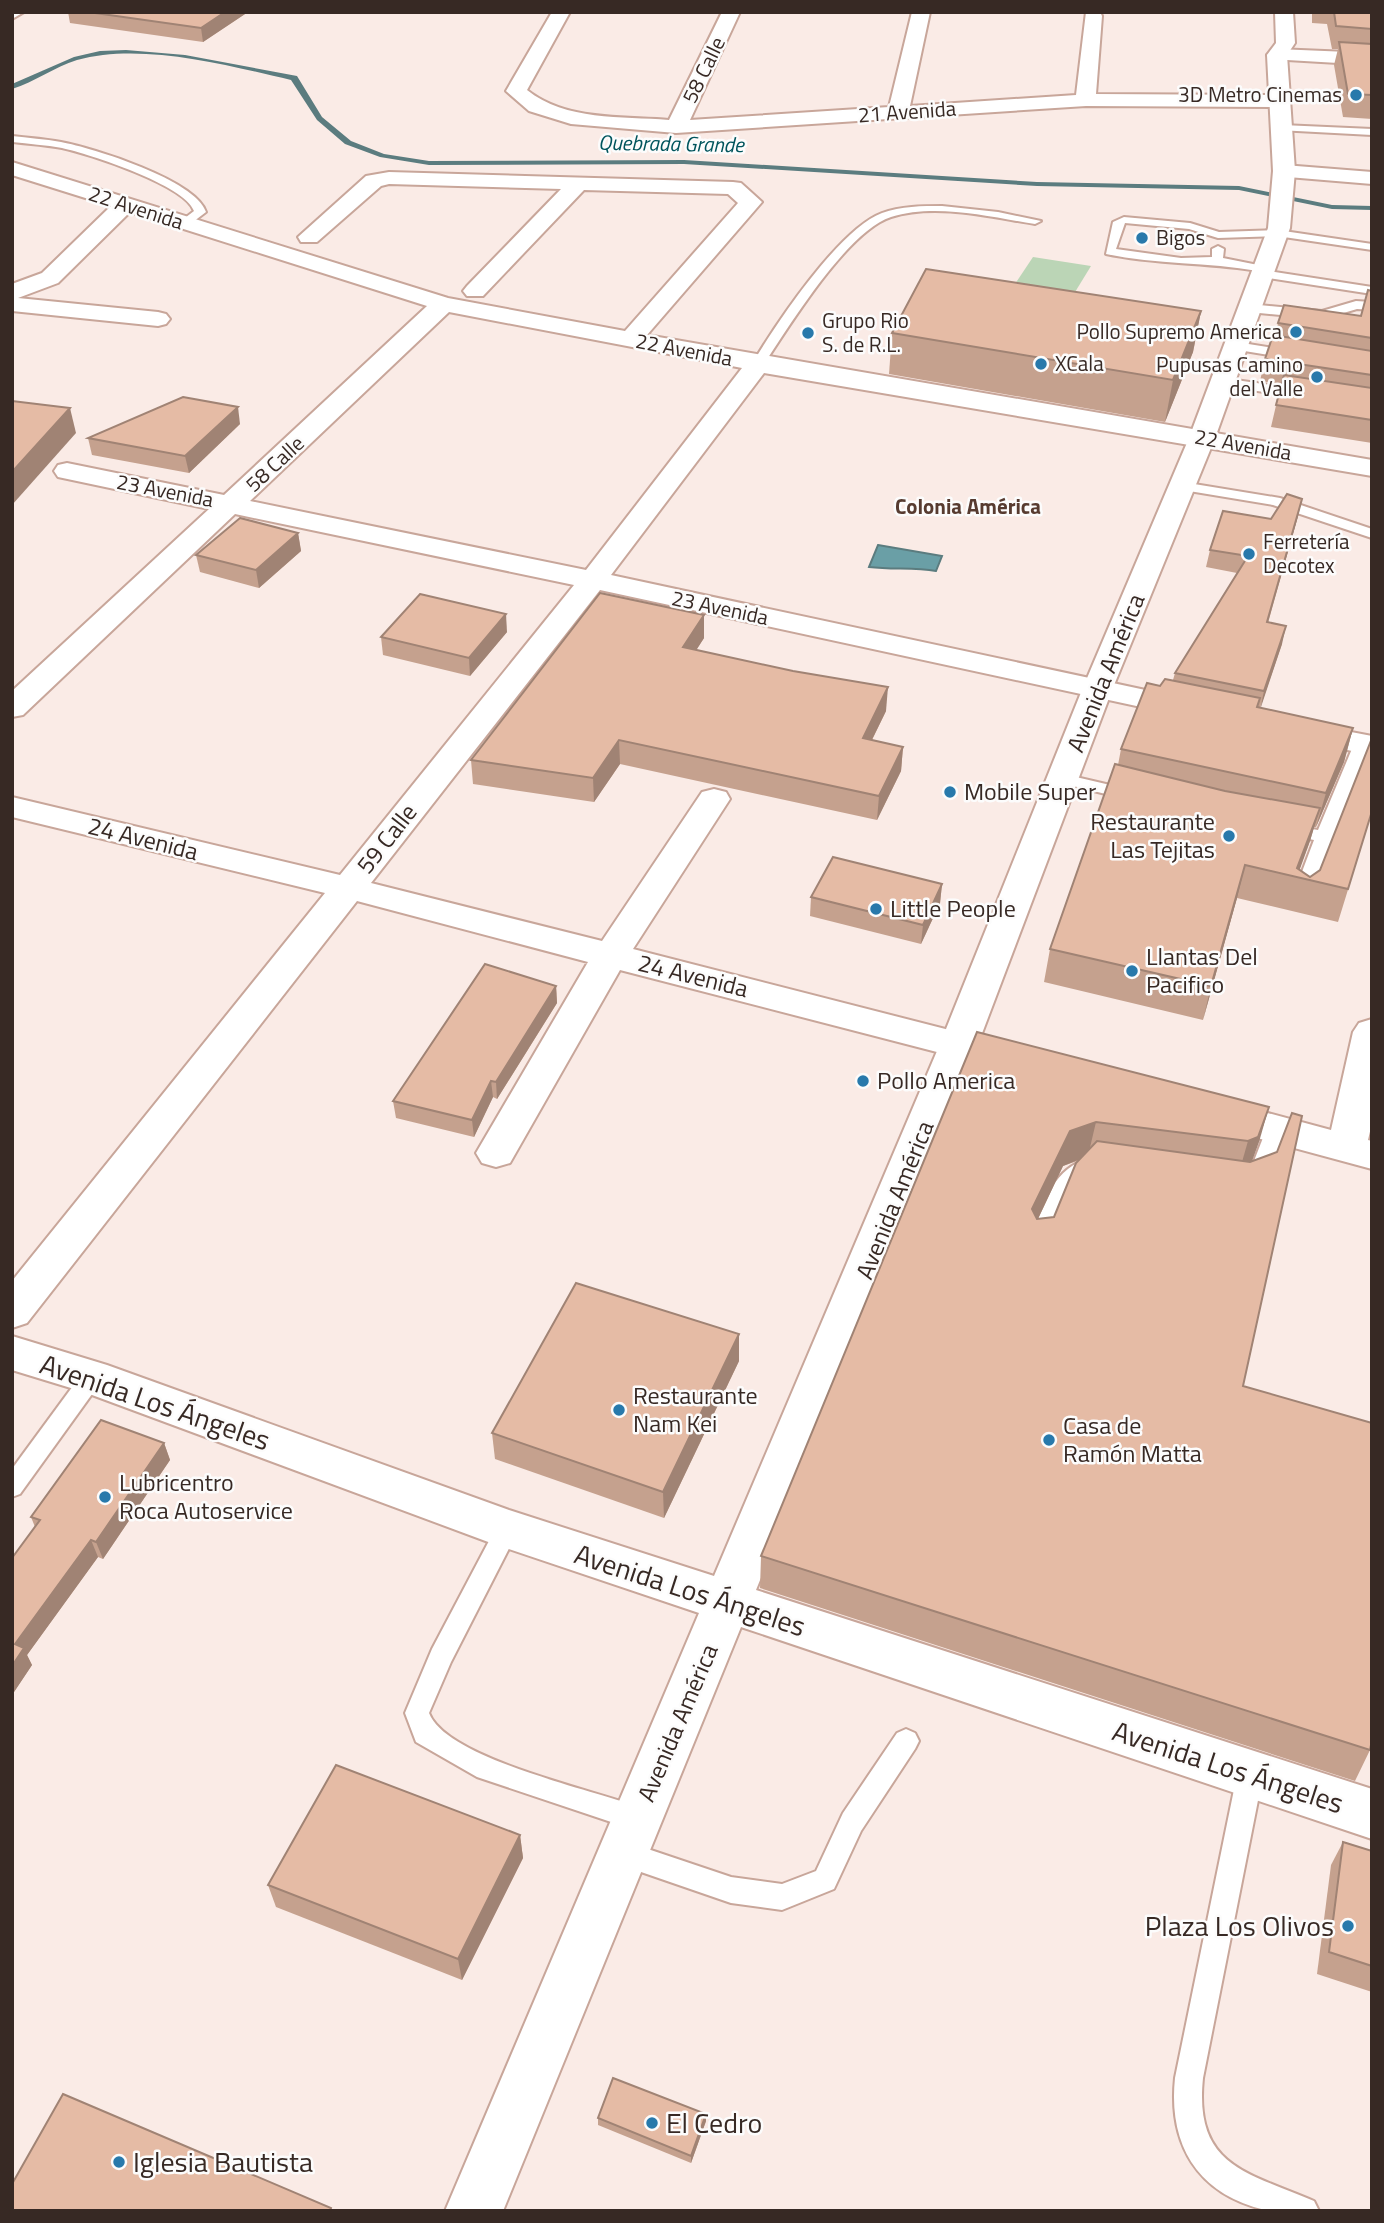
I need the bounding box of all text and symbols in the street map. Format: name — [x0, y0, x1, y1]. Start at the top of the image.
street label: 58 Calle — [673, 31, 733, 108]
place label: 3D Metro Cinemas — [1178, 78, 1342, 110]
marker: 3D Metro Cinemas — [1348, 87, 1364, 103]
street label: 21 Avenida — [857, 92, 958, 130]
water label: Quebrada Grande — [598, 126, 745, 160]
street label: 22 Avenida — [85, 177, 188, 238]
place label: Bigos — [1156, 221, 1205, 253]
marker: Bigos — [1134, 230, 1150, 246]
place label: Grupo Rio S. de R.L. — [822, 304, 909, 360]
place label: Pollo Supremo America — [1076, 315, 1282, 347]
street label: 22 Avenida — [633, 324, 736, 374]
marker: Pollo Supremo America — [1288, 324, 1304, 340]
marker: Grupo Rio S. de R.L. — [800, 325, 816, 341]
place label: XCala — [1055, 347, 1104, 379]
place label: Pupusas Camino del Valle — [1156, 348, 1303, 404]
marker: XCala — [1033, 356, 1049, 372]
marker: Pupusas Camino del Valle — [1309, 369, 1325, 385]
street label: 22 Avenida — [1192, 420, 1295, 468]
street label: 58 Calle — [238, 428, 311, 499]
street label: 23 Avenida — [114, 465, 217, 515]
district label: Colonia América — [895, 490, 1041, 522]
place label: Ferretería Decotex — [1263, 525, 1350, 581]
marker: Ferretería Decotex — [1241, 546, 1257, 562]
street label: 23 Avenida — [669, 581, 772, 633]
street label: Avenida América — [1057, 588, 1153, 757]
place label: Mobile Super — [964, 773, 1096, 809]
marker: Mobile Super — [942, 784, 958, 800]
street label: 59 Calle — [347, 796, 425, 881]
place label: Restaurante Las Tejitas — [1090, 803, 1215, 867]
street label: 24 Avenida — [84, 807, 202, 869]
marker: Restaurante Las Tejitas — [1221, 828, 1237, 844]
place label: Little People — [890, 890, 1016, 926]
marker: Little People — [868, 901, 884, 917]
place label: Llantas Del Pacifico — [1146, 938, 1258, 1002]
street label: 24 Avenida — [634, 944, 752, 1006]
marker: Llantas Del Pacifico — [1124, 963, 1140, 979]
place label: Pollo America — [877, 1062, 1015, 1098]
marker: Pollo America — [855, 1073, 871, 1089]
street label: Avenida América — [846, 1115, 942, 1284]
street label: Avenida Los Ángeles — [34, 1342, 276, 1461]
place label: Restaurante Nam Kei — [633, 1377, 758, 1441]
marker: Restaurante Nam Kei — [611, 1402, 627, 1418]
place label: Casa de Ramón Matta — [1063, 1407, 1202, 1471]
marker: Casa de Ramón Matta — [1041, 1432, 1057, 1448]
place label: Lubricentro Roca Autoservice — [119, 1464, 293, 1528]
marker: Lubricentro Roca Autoservice — [97, 1489, 113, 1505]
street label: Avenida Los Ángeles — [569, 1532, 811, 1647]
street label: Avenida América — [628, 1638, 726, 1807]
street label: Avenida Los Ángeles — [1107, 1709, 1349, 1824]
place label: Plaza Los Olivos — [1145, 1904, 1334, 1947]
marker: Plaza Los Olivos — [1340, 1918, 1356, 1934]
place label: El Cedro — [666, 2101, 762, 2144]
marker: El Cedro — [644, 2115, 660, 2131]
place label: Iglesia Bautista — [133, 2140, 313, 2183]
marker: Iglesia Bautista — [111, 2154, 127, 2170]

